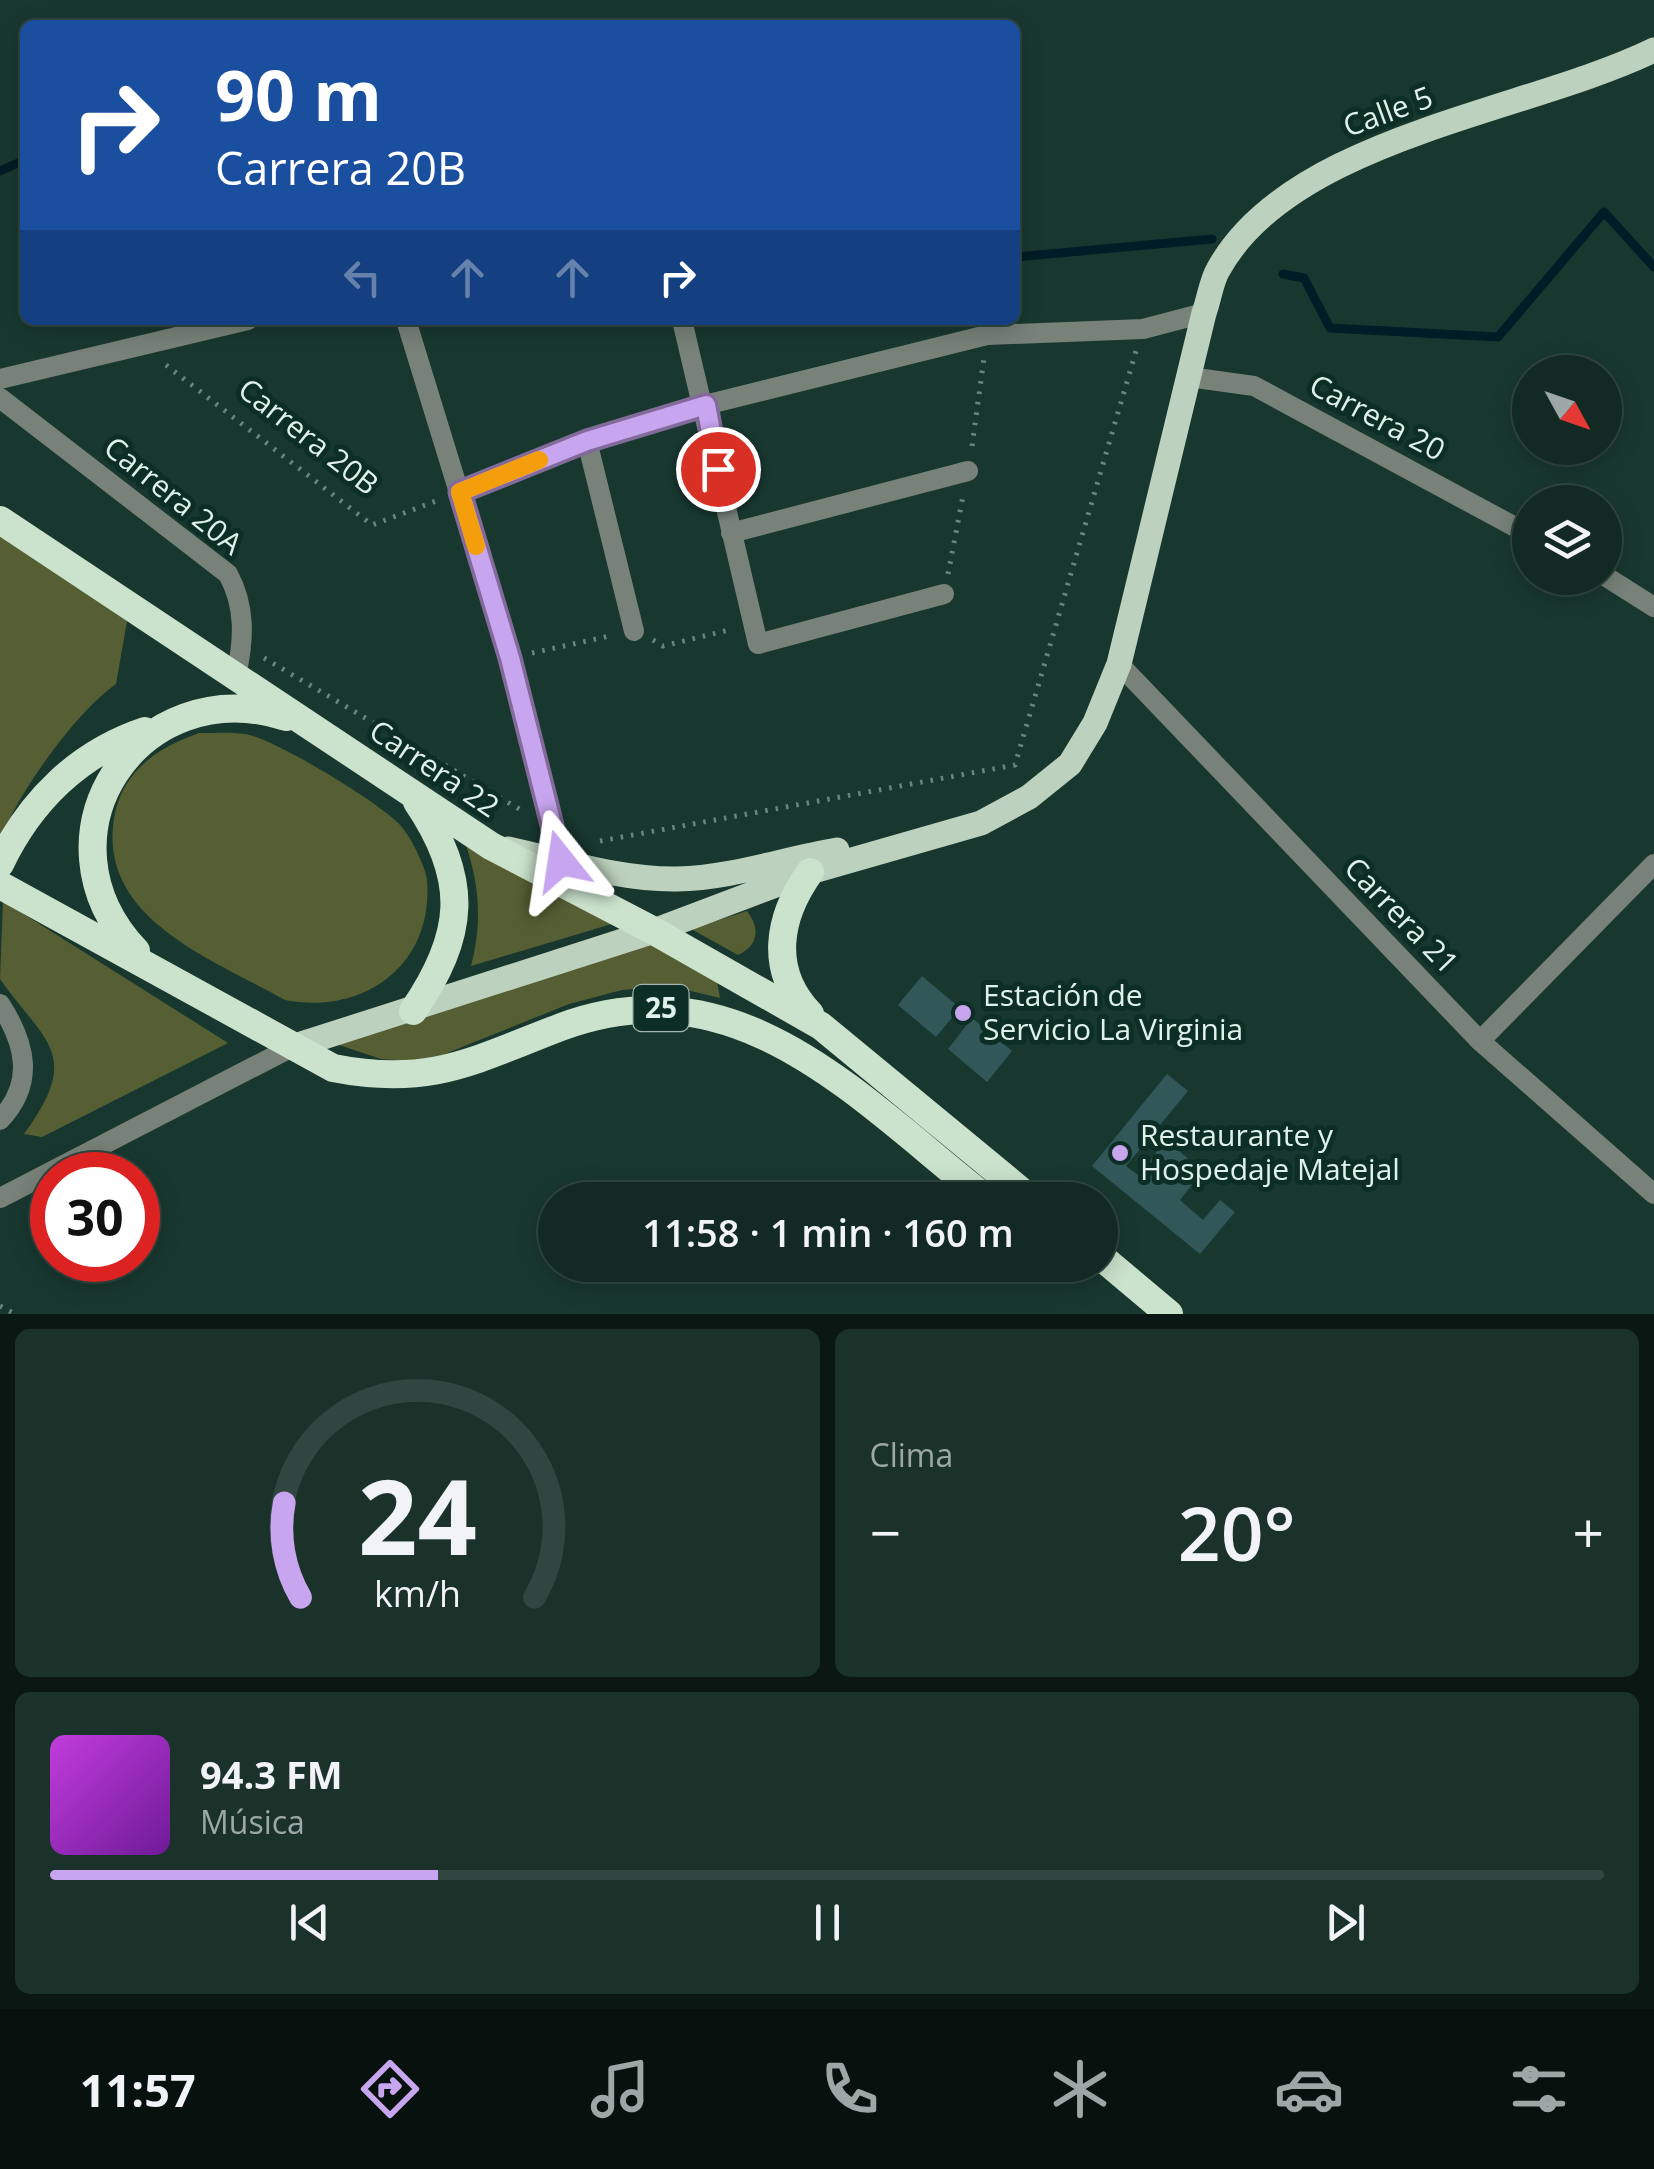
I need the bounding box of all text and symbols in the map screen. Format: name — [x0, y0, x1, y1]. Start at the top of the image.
text: 90 m — [215, 46, 382, 142]
icon: right — [50, 60, 180, 190]
street label: Calle 5 — [1337, 76, 1438, 146]
text: Carrera 20B — [215, 137, 466, 198]
icon: left — [335, 250, 390, 305]
icon: ahead — [440, 250, 495, 305]
icon: ahead — [545, 250, 600, 305]
icon: right — [650, 250, 705, 305]
north arrow — [1512, 355, 1622, 465]
map controls — [1512, 355, 1622, 595]
street label: Carrera 20 — [1303, 364, 1453, 470]
street label: Carrera 20B — [230, 368, 387, 503]
street label: Carrera 20A — [96, 426, 252, 563]
pin — [676, 427, 761, 512]
icon: arrive — [691, 442, 746, 497]
button: layers — [1512, 485, 1622, 595]
street label: Carrera 22 — [362, 709, 508, 826]
position arrow — [509, 809, 613, 913]
street label: Carrera 21 — [1336, 847, 1468, 982]
place label: Estación de Servicio La Virginia — [983, 974, 1243, 1049]
road number: 25 — [634, 985, 688, 1031]
marker: Estación de Servicio La Virginia — [952, 1002, 974, 1024]
place label: Restaurante y Hospedaje Matejal — [1140, 1114, 1400, 1189]
marker: Restaurante y Hospedaje Matejal — [1109, 1142, 1131, 1164]
speed limit sign: 30 — [30, 1152, 160, 1282]
text: 11:58 · 1 min · 160 m — [642, 1206, 1014, 1258]
text: Clima — [870, 1433, 953, 1476]
text: 24 — [358, 1444, 477, 1585]
text: 20° — [1178, 1481, 1296, 1583]
text: − — [870, 1494, 901, 1569]
text: + — [1573, 1494, 1604, 1569]
text: km/h — [374, 1569, 461, 1617]
text: 94.3 FM — [200, 1748, 343, 1800]
text: Música — [200, 1800, 305, 1843]
icon: previous — [282, 1895, 337, 1950]
icon: pause — [800, 1895, 855, 1950]
icon: next — [1318, 1895, 1373, 1950]
icon: directions — [355, 2054, 425, 2124]
icon: music — [585, 2054, 655, 2124]
icon: phone — [815, 2054, 885, 2124]
icon: climate — [1045, 2054, 1115, 2124]
icon: car — [1274, 2054, 1344, 2124]
icon: filters — [1504, 2054, 1574, 2124]
text: 11:57 — [80, 2059, 196, 2120]

